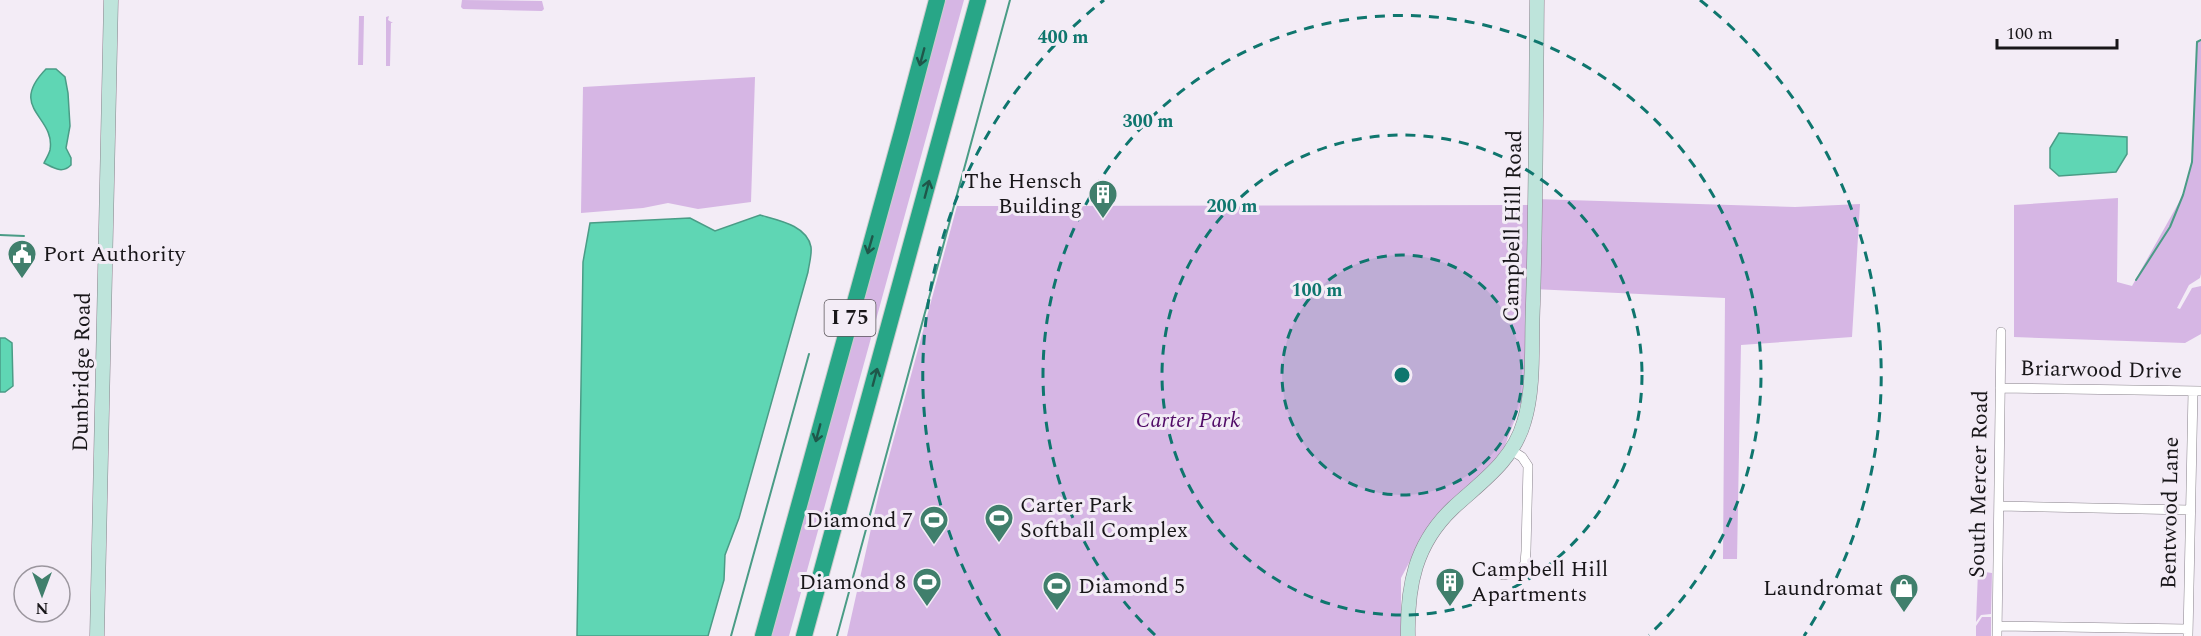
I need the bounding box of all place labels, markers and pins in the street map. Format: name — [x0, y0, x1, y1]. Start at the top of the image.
place label: The Hensch Building — [964, 165, 1082, 223]
building icon: The Hensch Building — [1087, 178, 1119, 220]
public building icon: Port Authority — [6, 238, 38, 280]
place label: Port Authority — [43, 238, 187, 271]
centre of rings — [1392, 365, 1412, 385]
place label: Carter Park Softball Complex — [1020, 489, 1188, 547]
sports icon: Carter Park Softball Complex — [983, 502, 1015, 544]
place label: Diamond 7 — [806, 504, 913, 537]
sports icon: Diamond 7 — [918, 504, 950, 546]
place label: Campbell Hill Apartments — [1471, 553, 1608, 611]
place label: Diamond 8 — [799, 566, 906, 599]
sports icon: Diamond 8 — [911, 566, 943, 608]
building icon: Campbell Hill Apartments — [1434, 566, 1466, 608]
sports icon: Diamond 5 — [1041, 570, 1073, 612]
place label: Diamond 5 — [1078, 570, 1185, 603]
place label: Laundromat — [1763, 572, 1883, 605]
shop icon: Laundromat — [1888, 572, 1920, 614]

